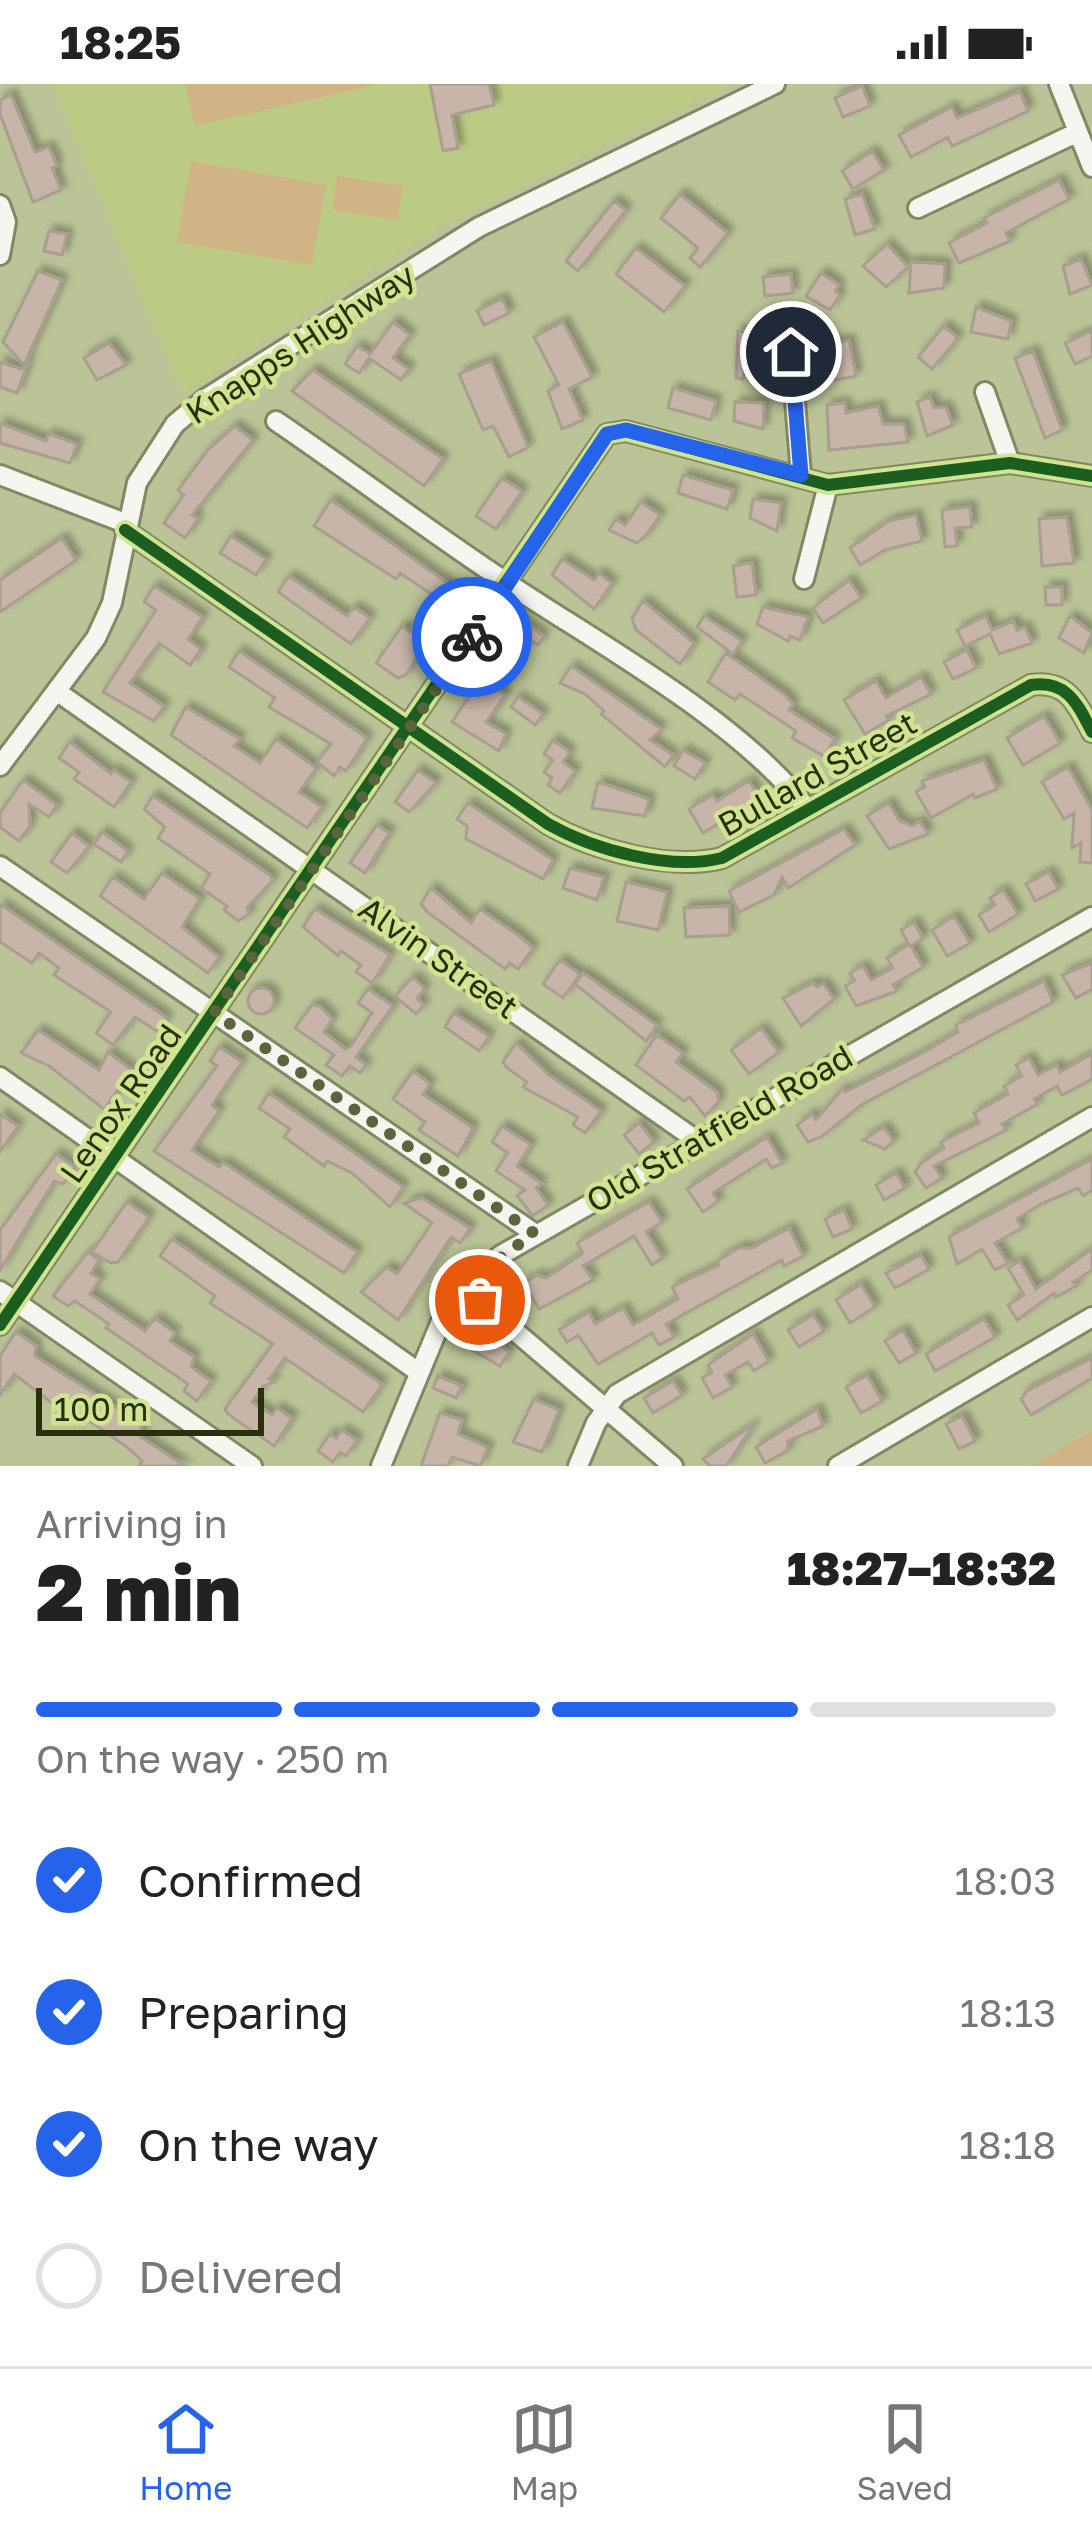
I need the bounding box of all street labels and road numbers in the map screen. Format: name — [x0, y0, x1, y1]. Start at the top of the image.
street label: Knapps Highway — [178, 255, 422, 431]
street label: Bullard Street — [711, 702, 923, 844]
street label: Alvin Street — [352, 888, 526, 1026]
street label: Lenox Road — [51, 1016, 189, 1190]
street label: Old Stratfield Road — [579, 1036, 859, 1220]

